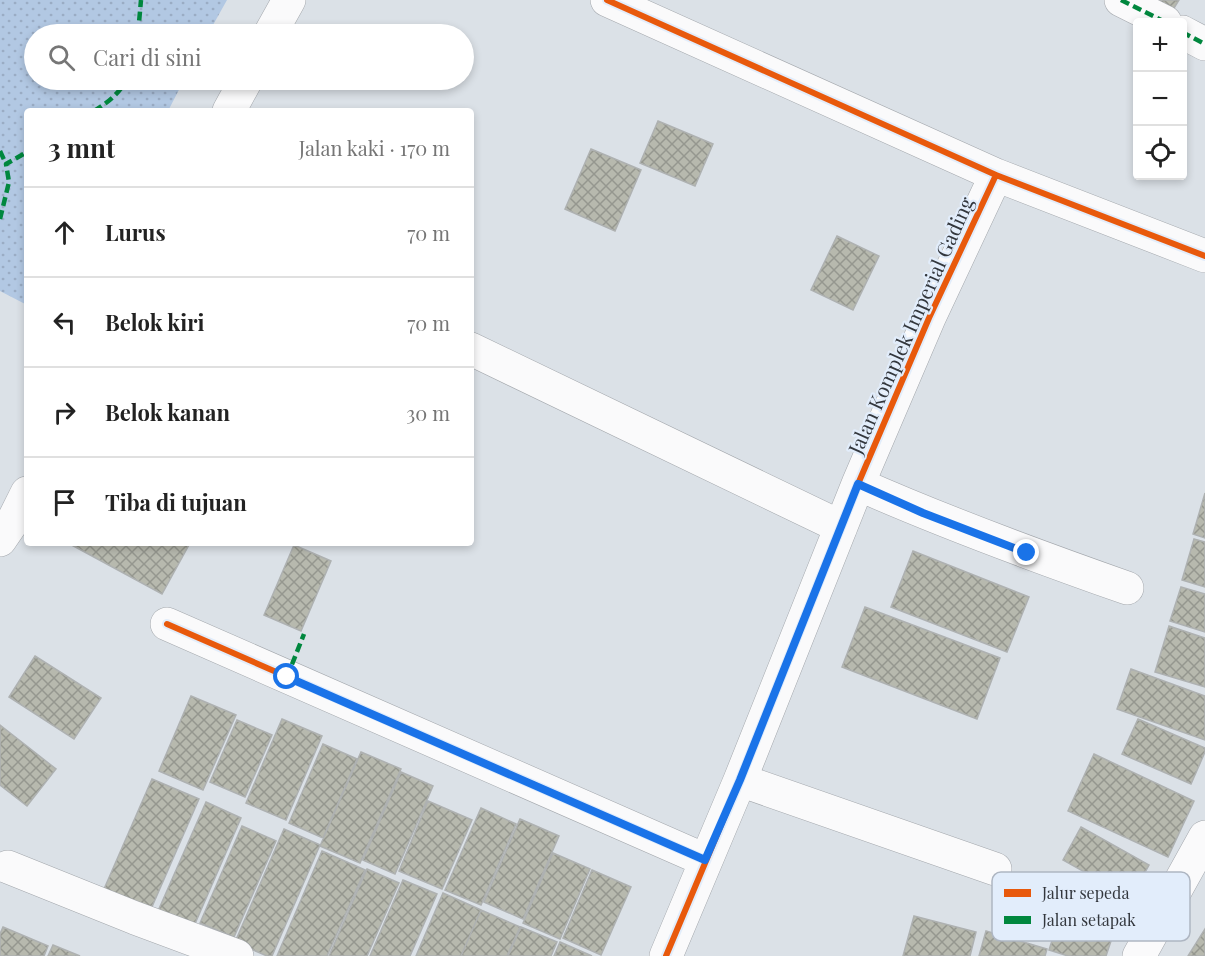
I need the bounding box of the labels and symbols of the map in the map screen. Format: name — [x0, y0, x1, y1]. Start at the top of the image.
street label: Jalan Komplek Imperial Gading — [841, 192, 979, 459]
route end — [1013, 539, 1039, 565]
route start — [273, 663, 299, 689]
legend — [992, 872, 1190, 941]
text: Jalur sepeda — [1041, 882, 1129, 903]
text: Jalan setapak — [1041, 909, 1136, 930]

